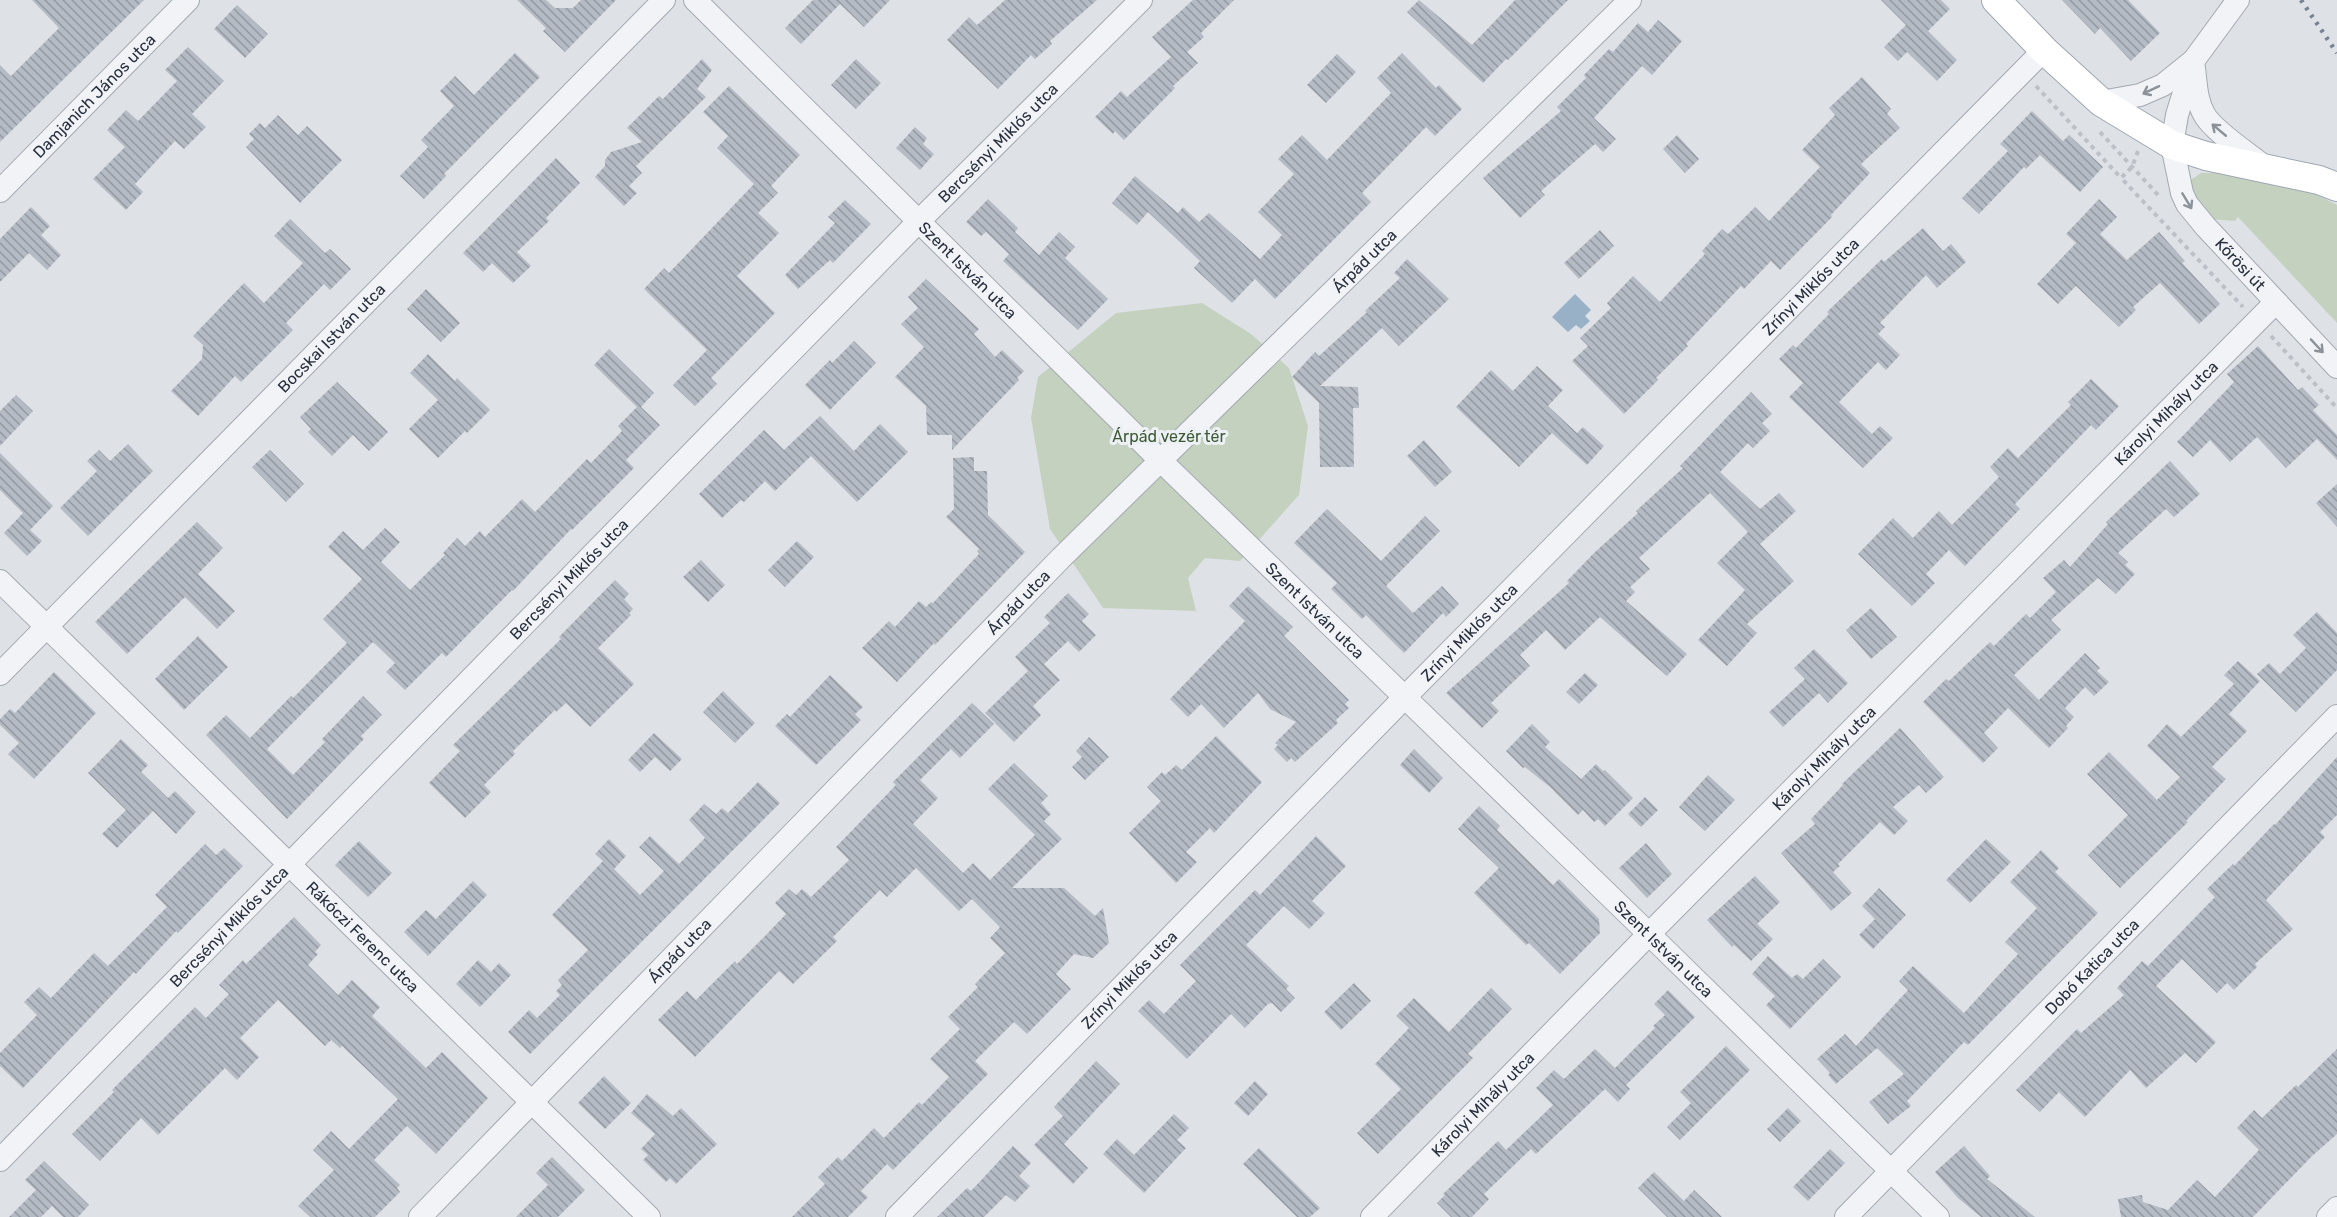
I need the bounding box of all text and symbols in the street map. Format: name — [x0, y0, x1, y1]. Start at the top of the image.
street label: Damjanich János utca — [29, 29, 159, 162]
street label: Bercsényi Miklós utca — [934, 79, 1062, 206]
one-way arrow — [2143, 84, 2161, 96]
one-way arrow — [2212, 123, 2227, 137]
one-way arrow — [2181, 192, 2193, 209]
street label: Szent István utca — [915, 218, 1021, 323]
street label: Árpád utca — [1328, 225, 1400, 296]
street label: Zrínyi Miklós utca — [1758, 234, 1863, 339]
street label: Kőrösi út — [2211, 234, 2270, 294]
street label: Bocskai István utca — [274, 279, 389, 396]
one-way arrow — [2310, 338, 2324, 353]
street label: Károlyi Mihály utca — [2110, 357, 2222, 469]
park label: Árpád vezér tér — [1112, 427, 1226, 446]
street label: Bercsényi Miklós utca — [505, 515, 632, 643]
street label: Szent István utca — [1262, 558, 1368, 662]
street label: Árpád utca — [983, 566, 1054, 638]
street label: Zrínyi Miklós utca — [1417, 580, 1521, 685]
street label: Károlyi Mihály utca — [1768, 702, 1879, 814]
street label: Bercsényi Miklós utca — [166, 862, 292, 991]
street label: Rákóczi Ferenc utca — [303, 877, 423, 996]
street label: Szent István utca — [1611, 896, 1717, 1001]
street label: Árpád utca — [644, 914, 715, 986]
street label: Dobó Katica utca — [2041, 914, 2143, 1018]
street label: Zrínyi Miklós utca — [1077, 927, 1181, 1032]
street label: Károlyi Mihály utca — [1427, 1048, 1538, 1160]

